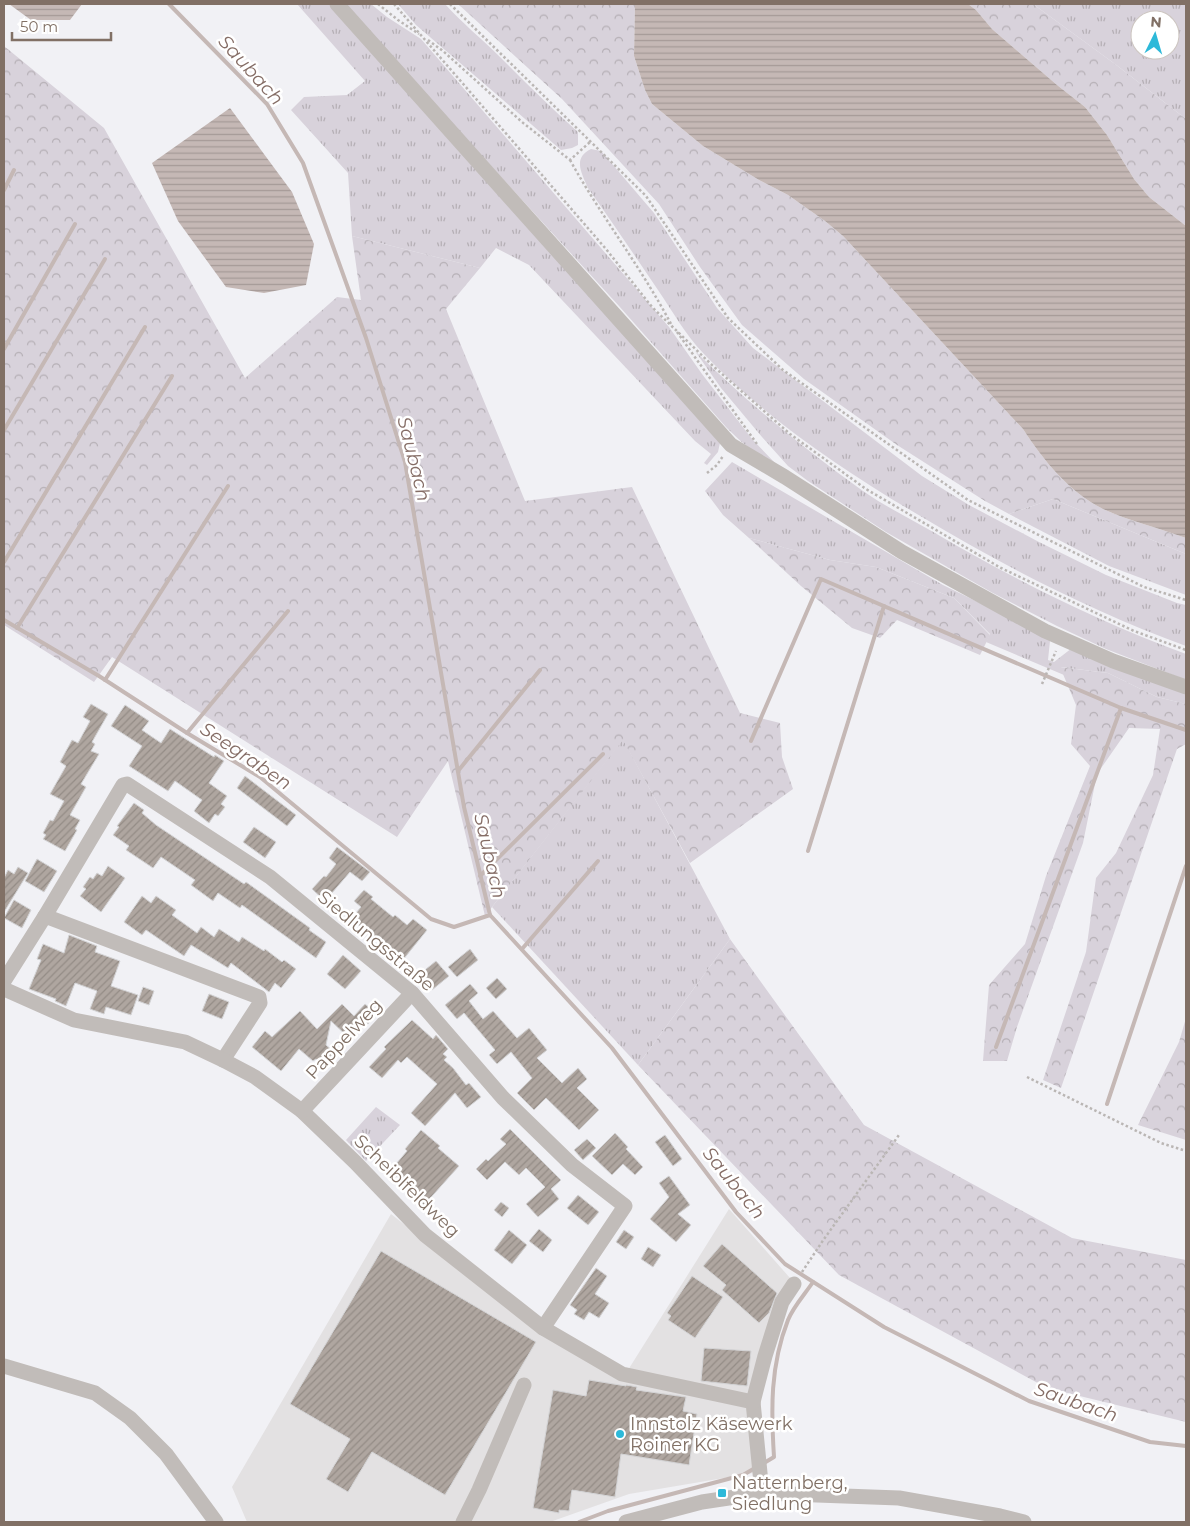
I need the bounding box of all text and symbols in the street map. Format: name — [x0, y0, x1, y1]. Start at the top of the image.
scale bar — [12, 10, 111, 42]
north arrow — [1130, 10, 1180, 60]
text: N — [1150, 13, 1163, 32]
text: 50 m — [20, 17, 58, 36]
water label: Saubach — [214, 30, 288, 110]
water label: Saubach — [392, 414, 436, 504]
water label: Seegraben — [196, 717, 296, 795]
water label: Saubach — [469, 811, 511, 901]
street label: Siedlungsstraße — [313, 886, 439, 996]
street label: Pappelweg — [301, 994, 387, 1084]
street label: Scheiblfeldweg — [350, 1130, 464, 1242]
water label: Saubach — [698, 1142, 770, 1224]
water label: Saubach — [1031, 1377, 1121, 1427]
place label: Innstolz Käsewerk Roiner KG — [630, 1413, 793, 1456]
marker: Innstolz Käsewerk Roiner KG — [614, 1428, 626, 1440]
place label: Natternberg, Siedlung — [732, 1472, 848, 1515]
marker: Natternberg, Siedlung — [716, 1487, 728, 1499]

